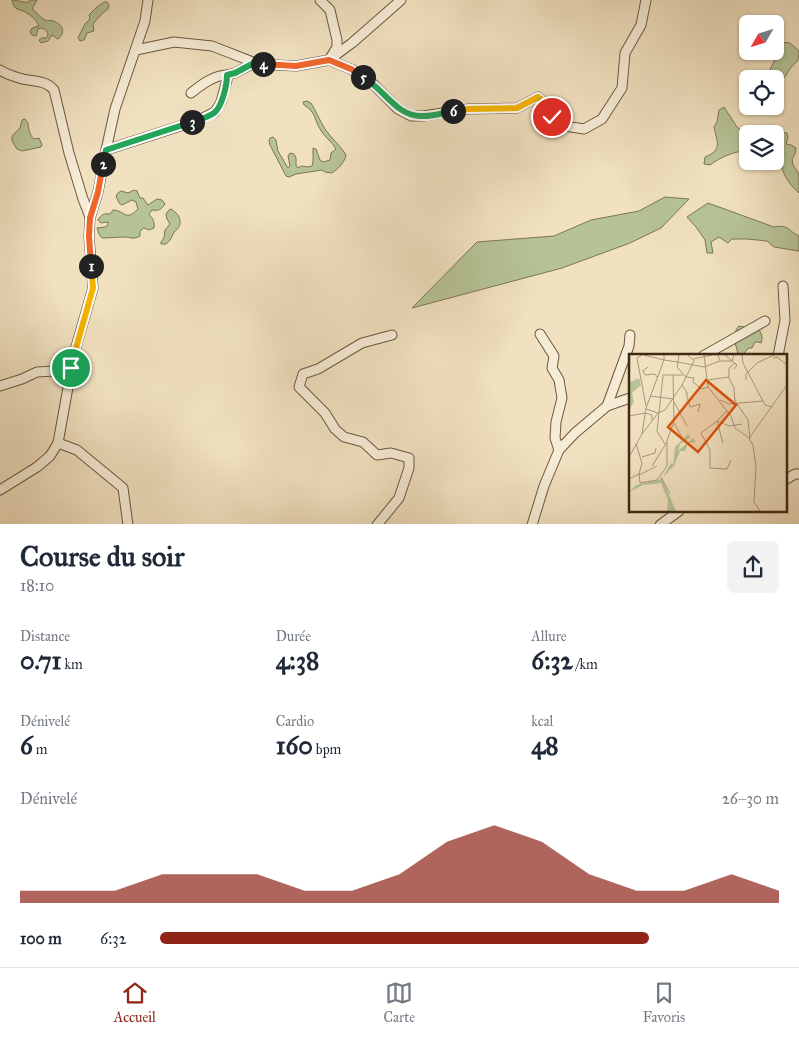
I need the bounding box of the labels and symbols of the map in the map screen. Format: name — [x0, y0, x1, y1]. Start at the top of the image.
north arrow — [739, 15, 784, 60]
pin: 4 — [250, 52, 276, 76]
pin: 5 — [350, 64, 376, 90]
pin — [531, 96, 573, 138]
pin: 6 — [440, 98, 466, 124]
pin: 3 — [180, 110, 204, 134]
pin: 2 — [90, 152, 116, 176]
pin: 1 — [78, 254, 104, 278]
pin — [50, 347, 92, 389]
inset map — [629, 354, 786, 512]

